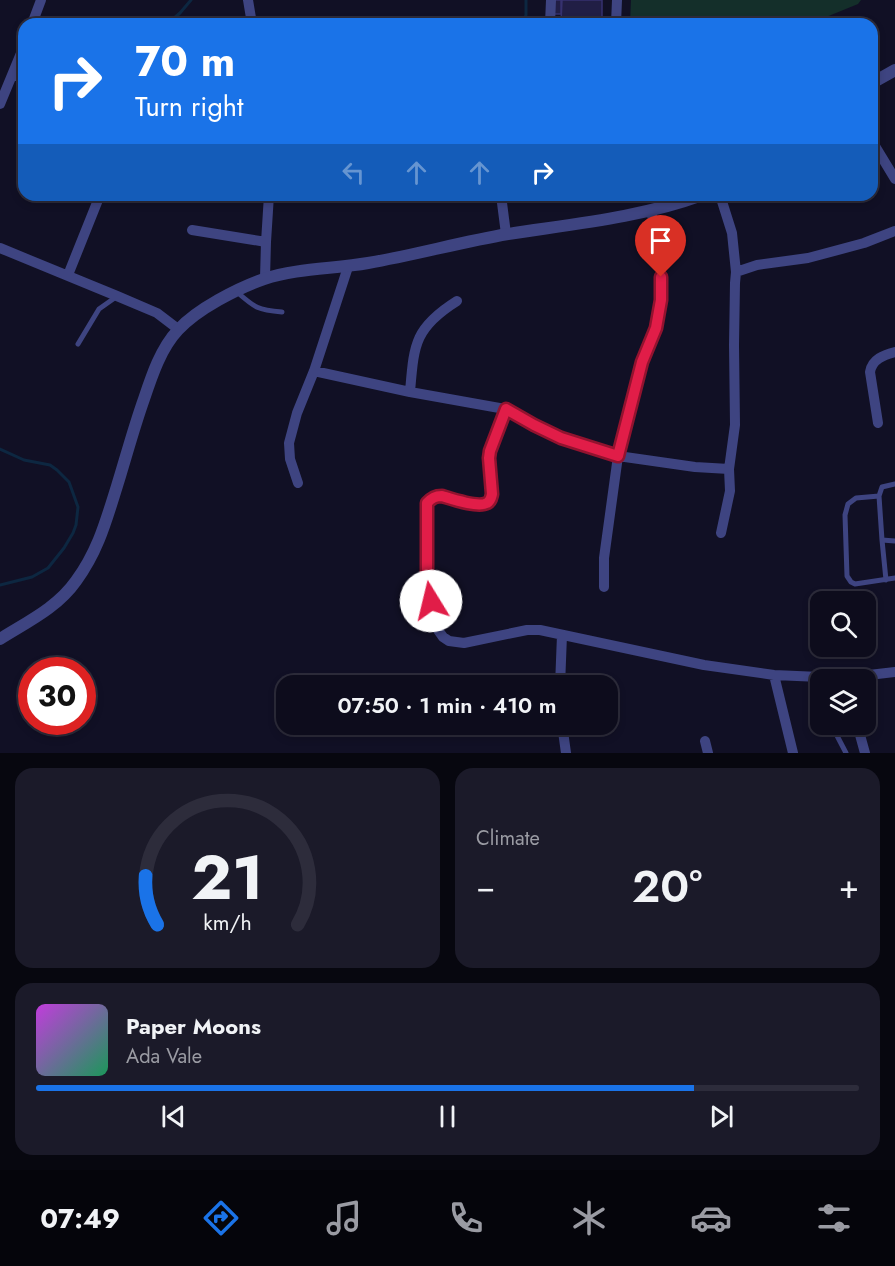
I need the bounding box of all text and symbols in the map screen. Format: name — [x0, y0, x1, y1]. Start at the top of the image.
text: 70 m — [135, 31, 235, 92]
icon: right — [36, 42, 114, 120]
text: Turn right — [135, 87, 243, 126]
icon: left — [337, 156, 370, 189]
icon: ahead — [400, 156, 433, 189]
icon: ahead — [463, 156, 496, 189]
icon: right — [526, 156, 559, 189]
pin — [635, 215, 686, 277]
icon: arrive — [644, 224, 677, 257]
position arrow — [399, 569, 463, 633]
map controls — [810, 591, 876, 735]
button: search — [810, 591, 876, 657]
speed limit sign: 30 — [18, 657, 96, 735]
button: layers — [810, 669, 876, 735]
text: 07:50 · 1 min · 410 m — [337, 689, 557, 721]
text: Climate — [476, 824, 540, 853]
text: 21 — [191, 832, 264, 922]
text: 20° — [632, 854, 702, 919]
text: − — [476, 863, 495, 910]
text: + — [839, 863, 859, 910]
text: km/h — [203, 907, 252, 938]
text: Paper Moons — [126, 1010, 261, 1042]
text: Ada Vale — [126, 1042, 202, 1071]
icon: previous — [157, 1100, 190, 1133]
icon: pause — [431, 1100, 464, 1133]
icon: next — [705, 1100, 738, 1133]
icon: directions — [200, 1197, 242, 1239]
icon: music — [323, 1197, 365, 1239]
icon: phone — [445, 1197, 487, 1239]
icon: climate — [568, 1197, 610, 1239]
icon: car — [690, 1197, 732, 1239]
icon: filters — [813, 1197, 855, 1239]
text: 07:49 — [40, 1199, 120, 1238]

